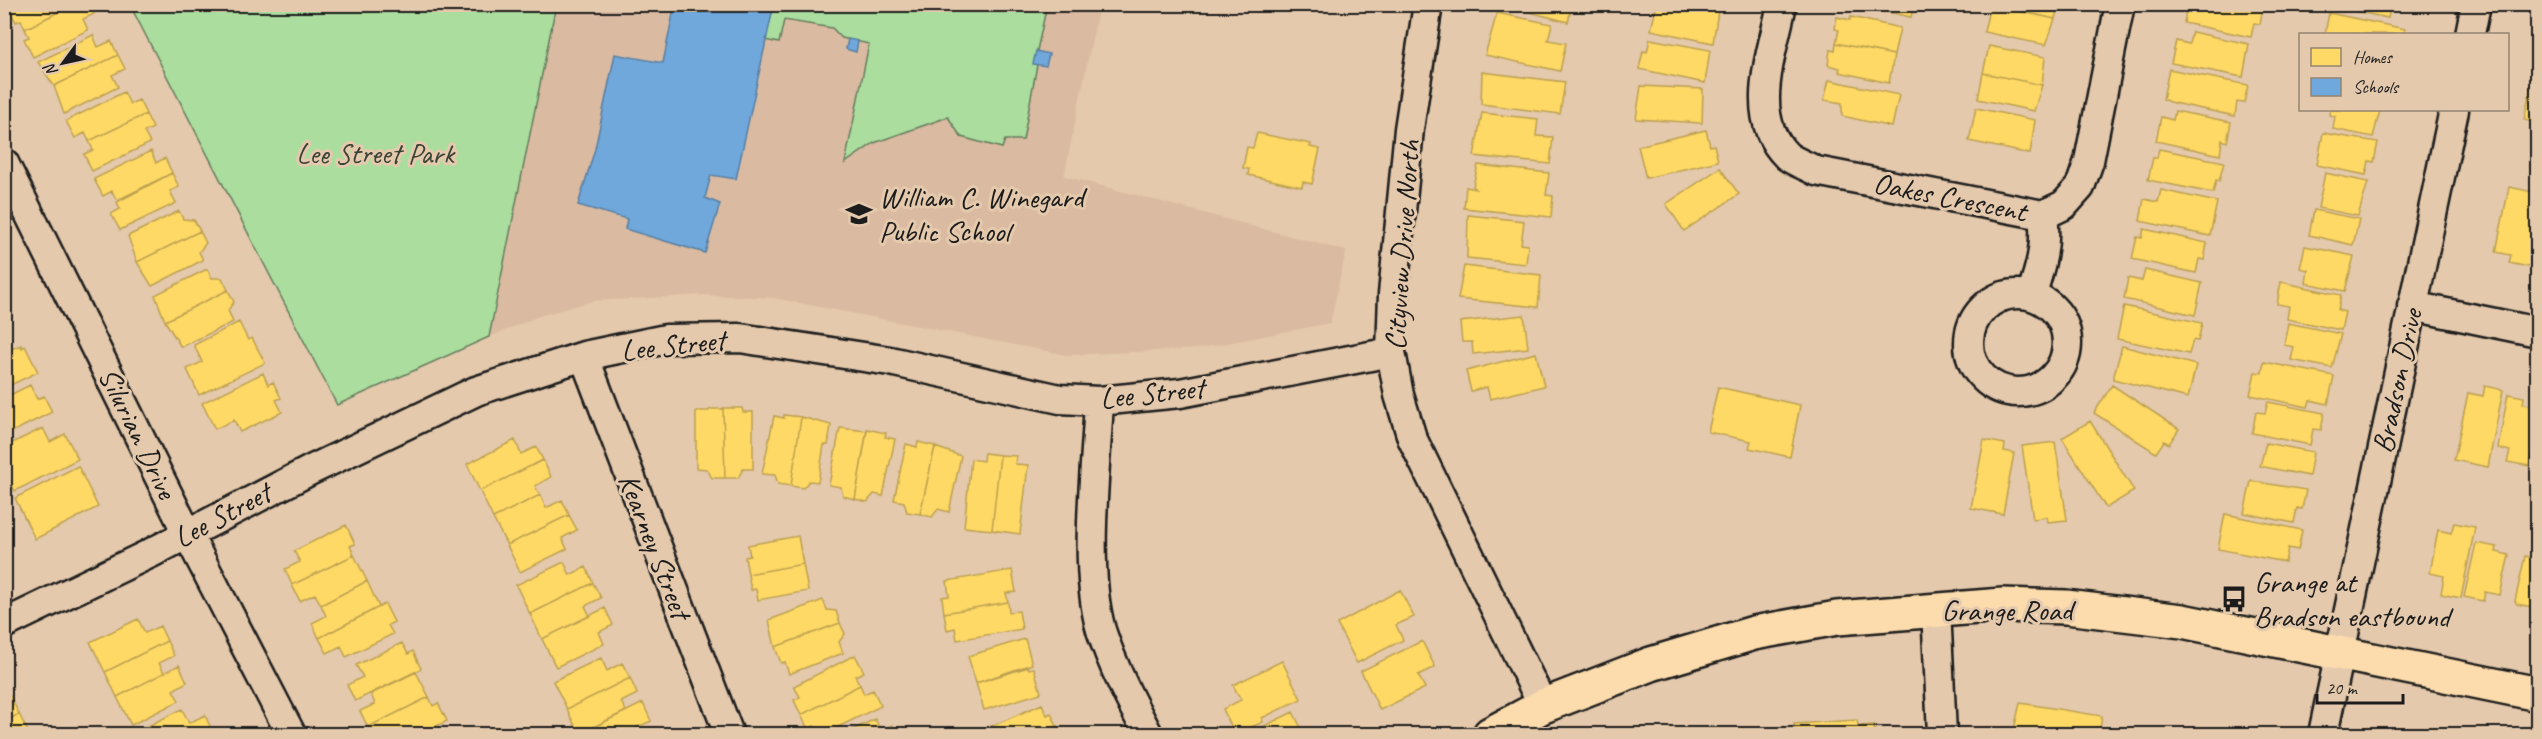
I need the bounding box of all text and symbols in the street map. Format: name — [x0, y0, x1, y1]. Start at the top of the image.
north arrow — [33, 33, 93, 93]
legend — [2299, 33, 2509, 111]
text: Homes — [2353, 46, 2393, 68]
text: N — [38, 58, 62, 80]
text: Schools — [2353, 76, 2400, 98]
park label: Lee Street Park — [296, 134, 456, 172]
street label: Cityview Drive North — [1376, 138, 1428, 351]
street label: Oakes Crescent — [1870, 164, 2033, 231]
place label: William C. Winegard Public School — [879, 178, 1088, 250]
school or university icon: William C. Winegard Public School — [844, 199, 874, 229]
street label: Bradson Drive — [2363, 303, 2431, 456]
street label: Lee Street — [619, 320, 731, 369]
street label: Silurian Drive — [90, 361, 187, 507]
street label: Lee Street — [1098, 368, 1210, 417]
street label: Kearney Street — [610, 468, 702, 628]
street label: Lee Street — [167, 472, 281, 556]
place label: Grange at Bradson eastbound — [2254, 563, 2454, 635]
bus stop icon: Grange at Bradson eastbound — [2219, 584, 2249, 614]
street label: Grange Road — [1942, 591, 2077, 629]
scale bar — [2317, 667, 2402, 705]
text: 20 m — [2326, 677, 2359, 699]

